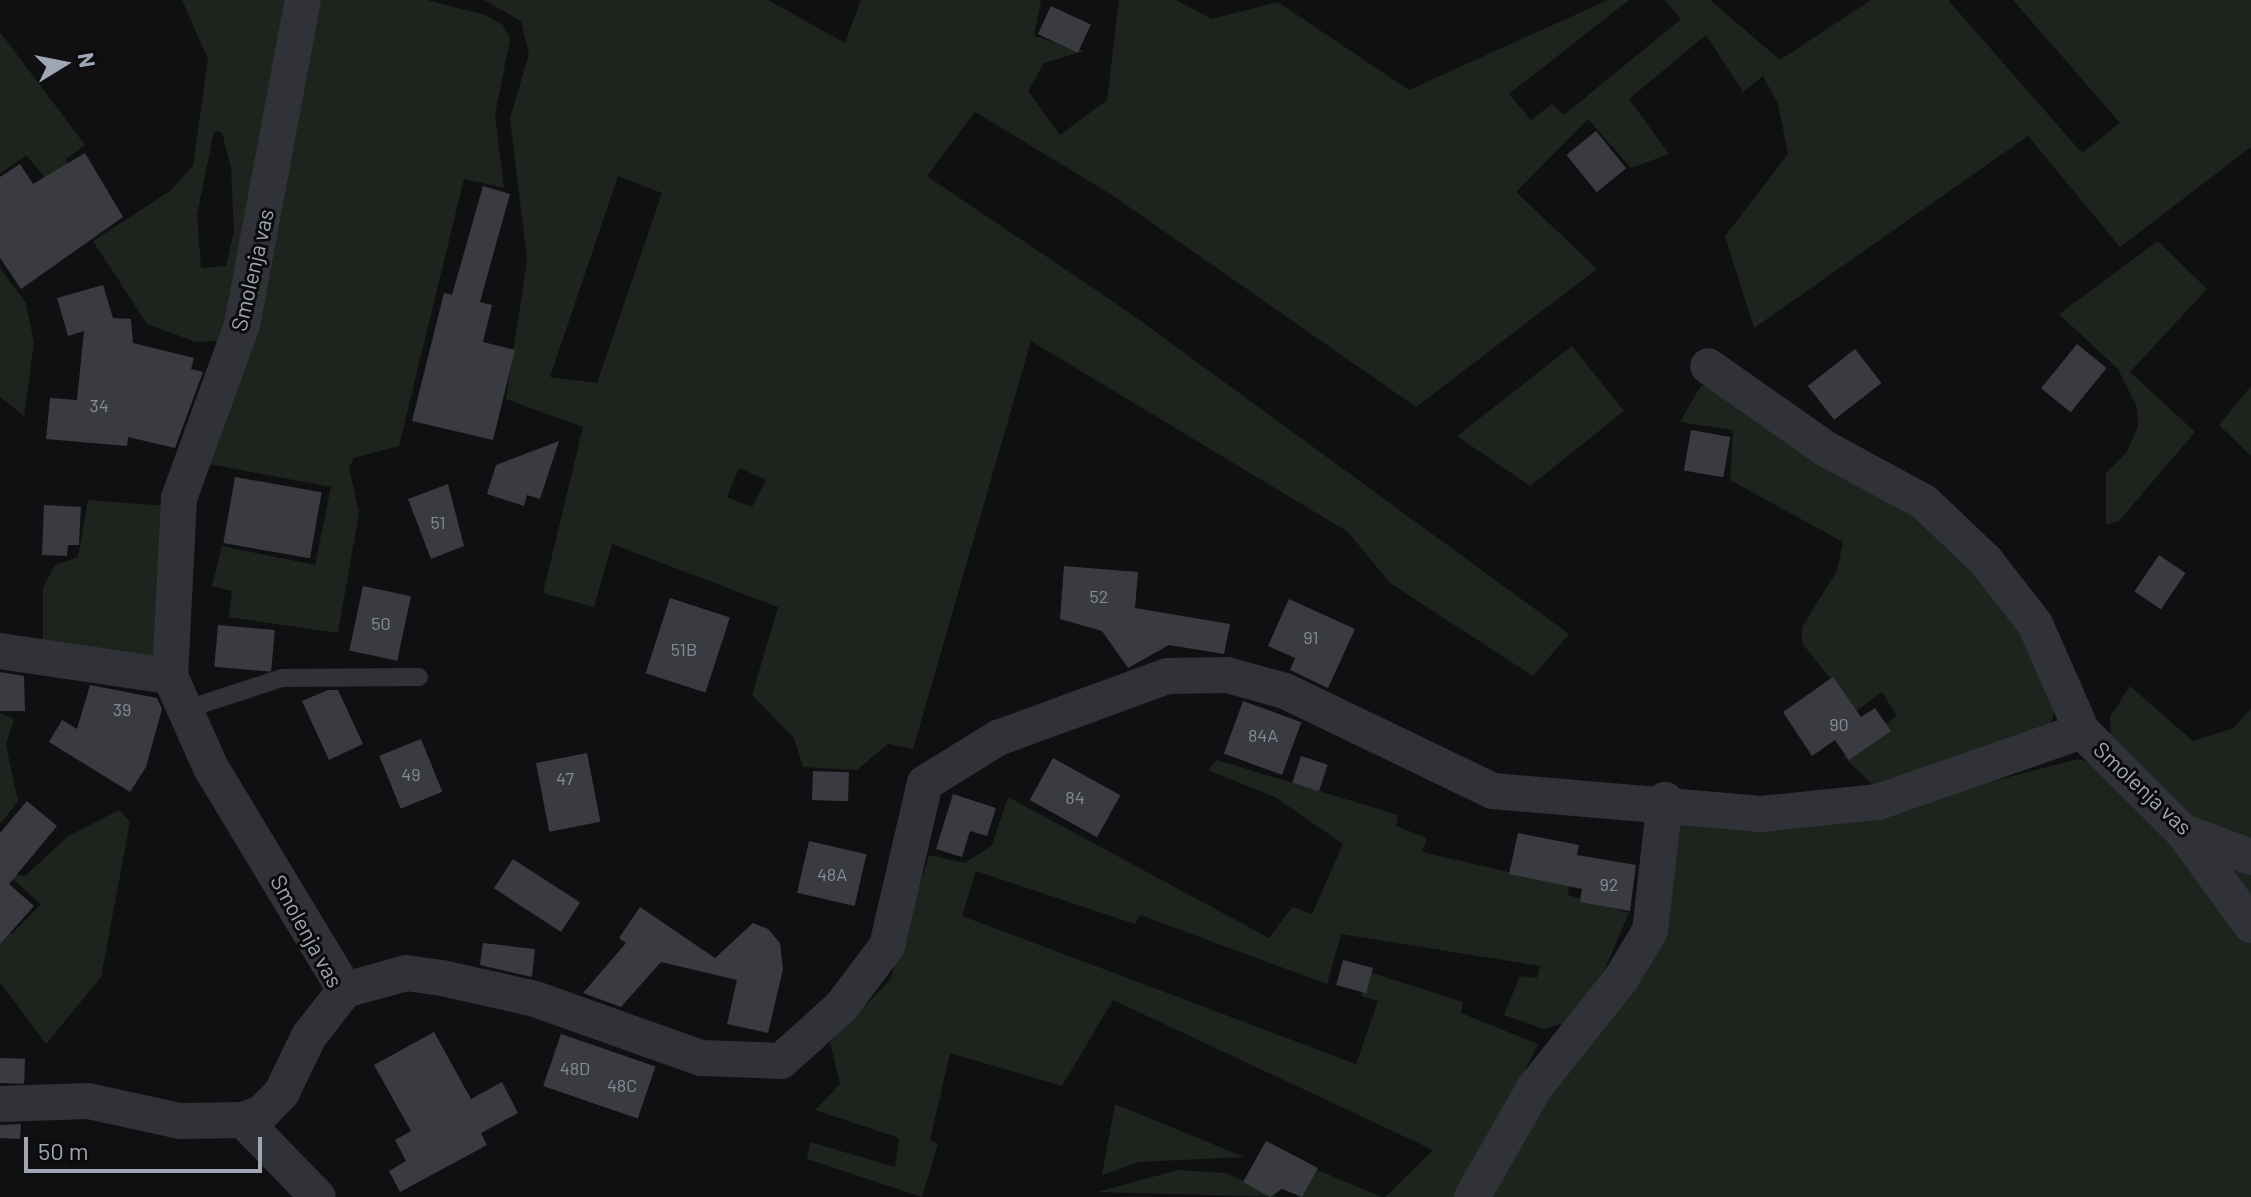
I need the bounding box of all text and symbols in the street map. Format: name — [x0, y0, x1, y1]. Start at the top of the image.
north arrow — [24, 24, 104, 104]
text: N — [74, 50, 102, 69]
street label: Smolenja vas — [225, 206, 279, 334]
house number: 34 — [89, 394, 109, 416]
house number: 51 — [430, 511, 446, 533]
house number: 52 — [1090, 585, 1108, 607]
house number: 50 — [371, 612, 391, 634]
house number: 91 — [1303, 626, 1319, 648]
house number: 51B — [671, 638, 697, 660]
house number: 39 — [113, 698, 131, 720]
house number: 90 — [1829, 713, 1849, 735]
house number: 84A — [1248, 724, 1278, 746]
street label: Smolenja vas — [2088, 736, 2198, 840]
house number: 49 — [401, 763, 421, 785]
house number: 47 — [556, 767, 574, 789]
house number: 84 — [1065, 786, 1085, 808]
house number: 48A — [817, 863, 847, 885]
street label: Smolenja vas — [265, 870, 349, 992]
house number: 92 — [1599, 873, 1619, 895]
house number: 48D — [560, 1057, 590, 1079]
house number: 48C — [607, 1074, 637, 1096]
scale bar — [28, 1121, 266, 1171]
text: 50 m — [38, 1136, 89, 1165]

